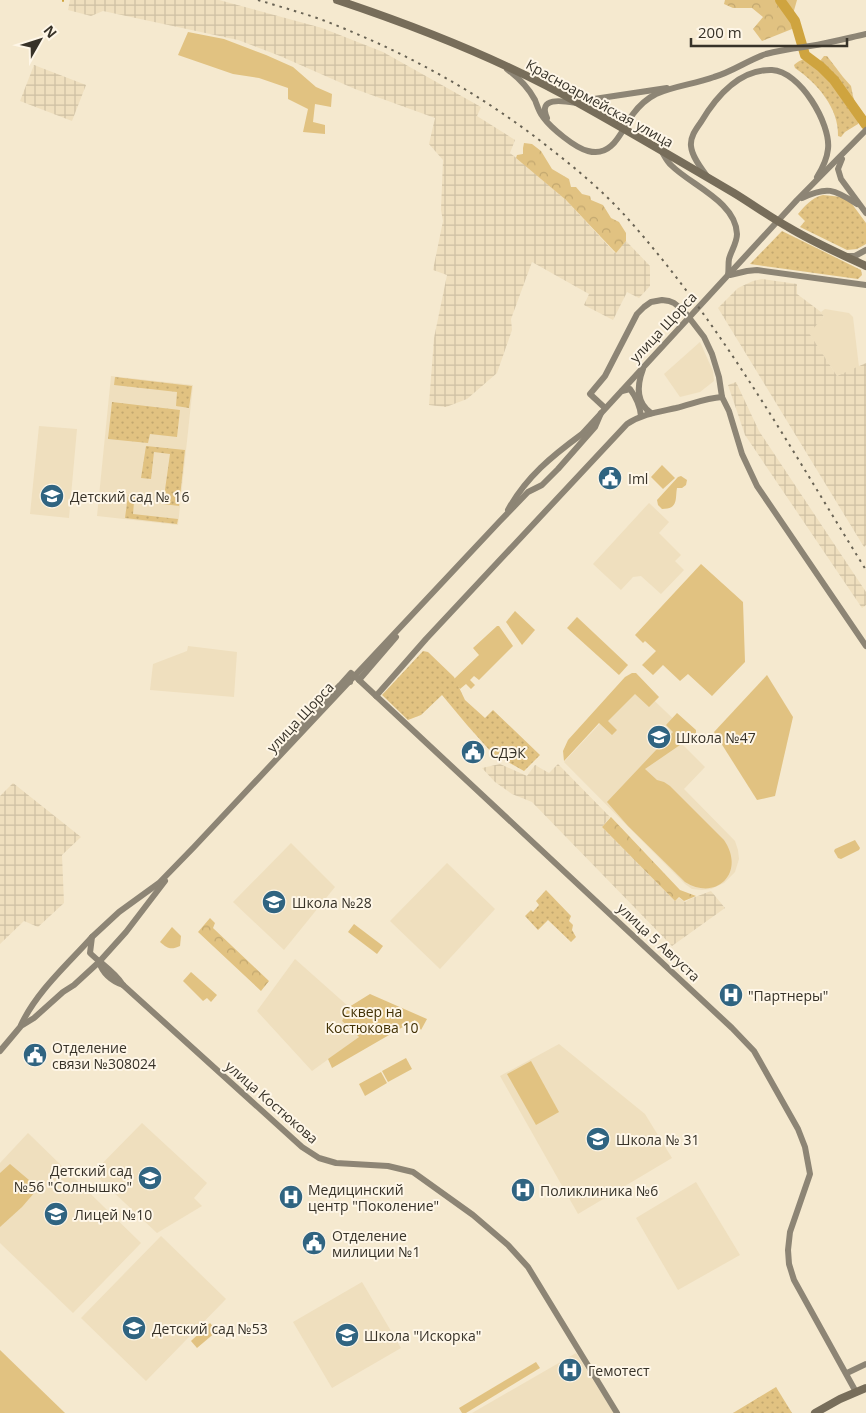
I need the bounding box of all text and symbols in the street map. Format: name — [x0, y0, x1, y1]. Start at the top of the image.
north arrow — [15, 15, 65, 65]
scale bar — [691, 15, 847, 47]
text: N — [40, 21, 61, 42]
text: 200 m — [698, 22, 742, 42]
street label: Красноармейская улица — [523, 54, 677, 152]
street label: улица Щорса — [625, 288, 701, 366]
public building icon: Iml — [597, 465, 623, 491]
place label: Iml — [628, 469, 648, 488]
school or university icon: Детский сад № 16 — [39, 483, 65, 509]
place label: Детский сад № 16 — [70, 487, 189, 506]
street label: улица Щорса — [262, 678, 338, 756]
school or university icon: Школа №47 — [646, 724, 672, 750]
place label: Школа №47 — [676, 728, 756, 747]
public building icon: СДЭК — [460, 739, 486, 765]
place label: СДЭК — [490, 743, 526, 762]
school or university icon: Школа №28 — [261, 889, 287, 915]
place label: Школа №28 — [292, 893, 372, 912]
street label: улица 5 Августа — [613, 899, 705, 985]
hospital icon: "Партнеры" — [718, 982, 744, 1008]
place label: "Партнеры" — [748, 986, 828, 1005]
park label: Сквер на Костюкова 10 — [326, 1002, 418, 1037]
place label: Отделение связи №308024 — [52, 1038, 156, 1073]
public building icon: Отделение связи №308024 — [22, 1042, 48, 1068]
street label: улица Костюкова — [221, 1056, 323, 1148]
school or university icon: Школа № 31 — [585, 1126, 611, 1152]
place label: Школа № 31 — [616, 1130, 699, 1149]
place label: Детский сад №56 "Солнышко" — [14, 1161, 132, 1196]
school or university icon: Детский сад №56 "Солнышко" — [137, 1165, 163, 1191]
hospital icon: Поликлиника №6 — [510, 1177, 536, 1203]
place label: Медицинский центр "Поколение" — [308, 1180, 439, 1215]
place label: Поликлиника №6 — [540, 1181, 658, 1200]
hospital icon: Медицинский центр "Поколение" — [278, 1184, 304, 1210]
school or university icon: Лицей №10 — [43, 1201, 69, 1227]
place label: Лицей №10 — [74, 1205, 152, 1224]
place label: Отделение милиции №1 — [332, 1226, 421, 1261]
public building icon: Отделение милиции №1 — [301, 1230, 327, 1256]
school or university icon: Детский сад №53 — [121, 1315, 147, 1341]
place label: Детский сад №53 — [152, 1319, 268, 1338]
school or university icon: Школа "Искорка" — [334, 1322, 360, 1348]
place label: Школа "Искорка" — [364, 1326, 481, 1345]
hospital icon: Гемотест — [557, 1357, 583, 1383]
place label: Гемотест — [588, 1361, 650, 1380]

